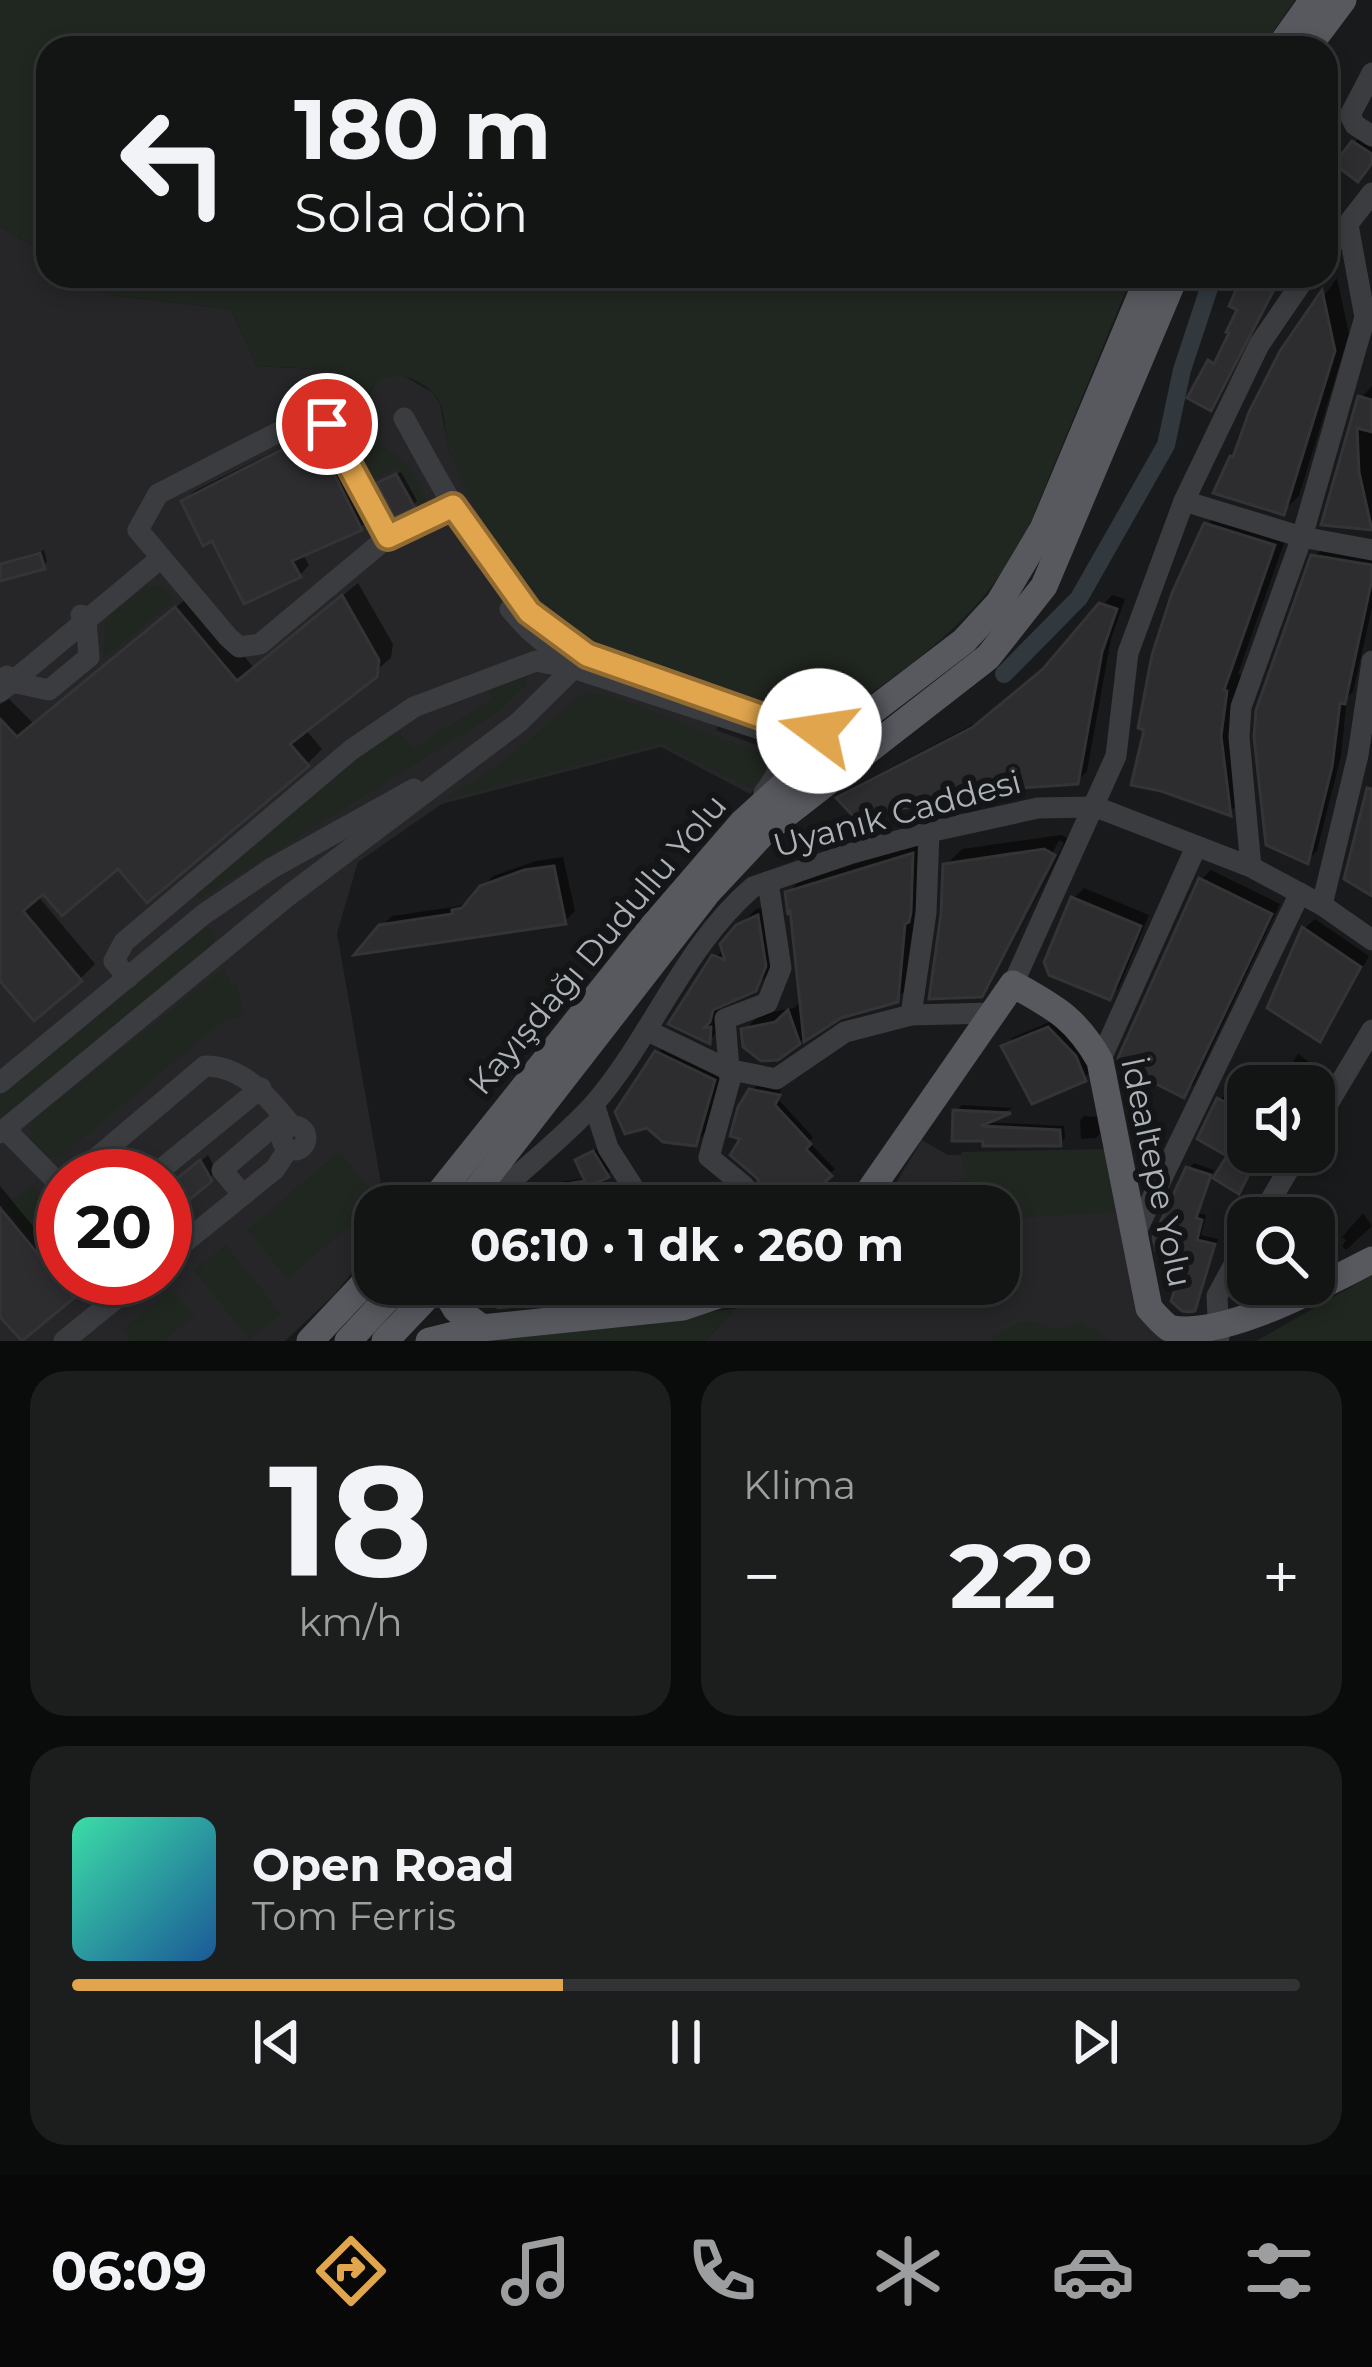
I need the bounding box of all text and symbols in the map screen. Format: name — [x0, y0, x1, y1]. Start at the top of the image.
text: 180 m — [294, 78, 551, 180]
icon: left — [96, 84, 252, 240]
text: Sola dön — [294, 180, 529, 246]
pin — [276, 373, 378, 475]
icon: arrive — [294, 391, 360, 457]
position arrow — [756, 668, 882, 794]
street label: Uyanık Caddesi — [769, 761, 1025, 865]
street label: Kayışdağı Dudullu Yolu — [460, 786, 734, 1102]
street label: İdealtepe Yolu — [1113, 1053, 1201, 1291]
map controls — [1227, 1065, 1335, 1305]
button: sound — [1227, 1065, 1335, 1173]
speed limit sign: 20 — [36, 1149, 192, 1305]
button: search — [1227, 1197, 1335, 1305]
text: 06:10 · 1 dk · 260 m — [470, 1217, 904, 1272]
text: 18 — [268, 1425, 433, 1615]
text: Klima — [743, 1461, 856, 1509]
text: 22° — [950, 1521, 1093, 1631]
text: − — [743, 1536, 781, 1617]
text: + — [1262, 1536, 1300, 1617]
text: km/h — [298, 1598, 403, 1646]
text: Open Road — [252, 1837, 514, 1892]
text: Tom Ferris — [252, 1892, 456, 1940]
icon: previous — [244, 2009, 310, 2075]
icon: pause — [653, 2009, 719, 2075]
icon: next — [1062, 2009, 1128, 2075]
icon: directions — [309, 2229, 393, 2313]
icon: music — [494, 2229, 578, 2313]
icon: phone — [680, 2229, 764, 2313]
icon: climate — [866, 2229, 950, 2313]
icon: car — [1051, 2229, 1135, 2313]
icon: filters — [1237, 2229, 1321, 2313]
text: 06:09 — [51, 2238, 207, 2304]

